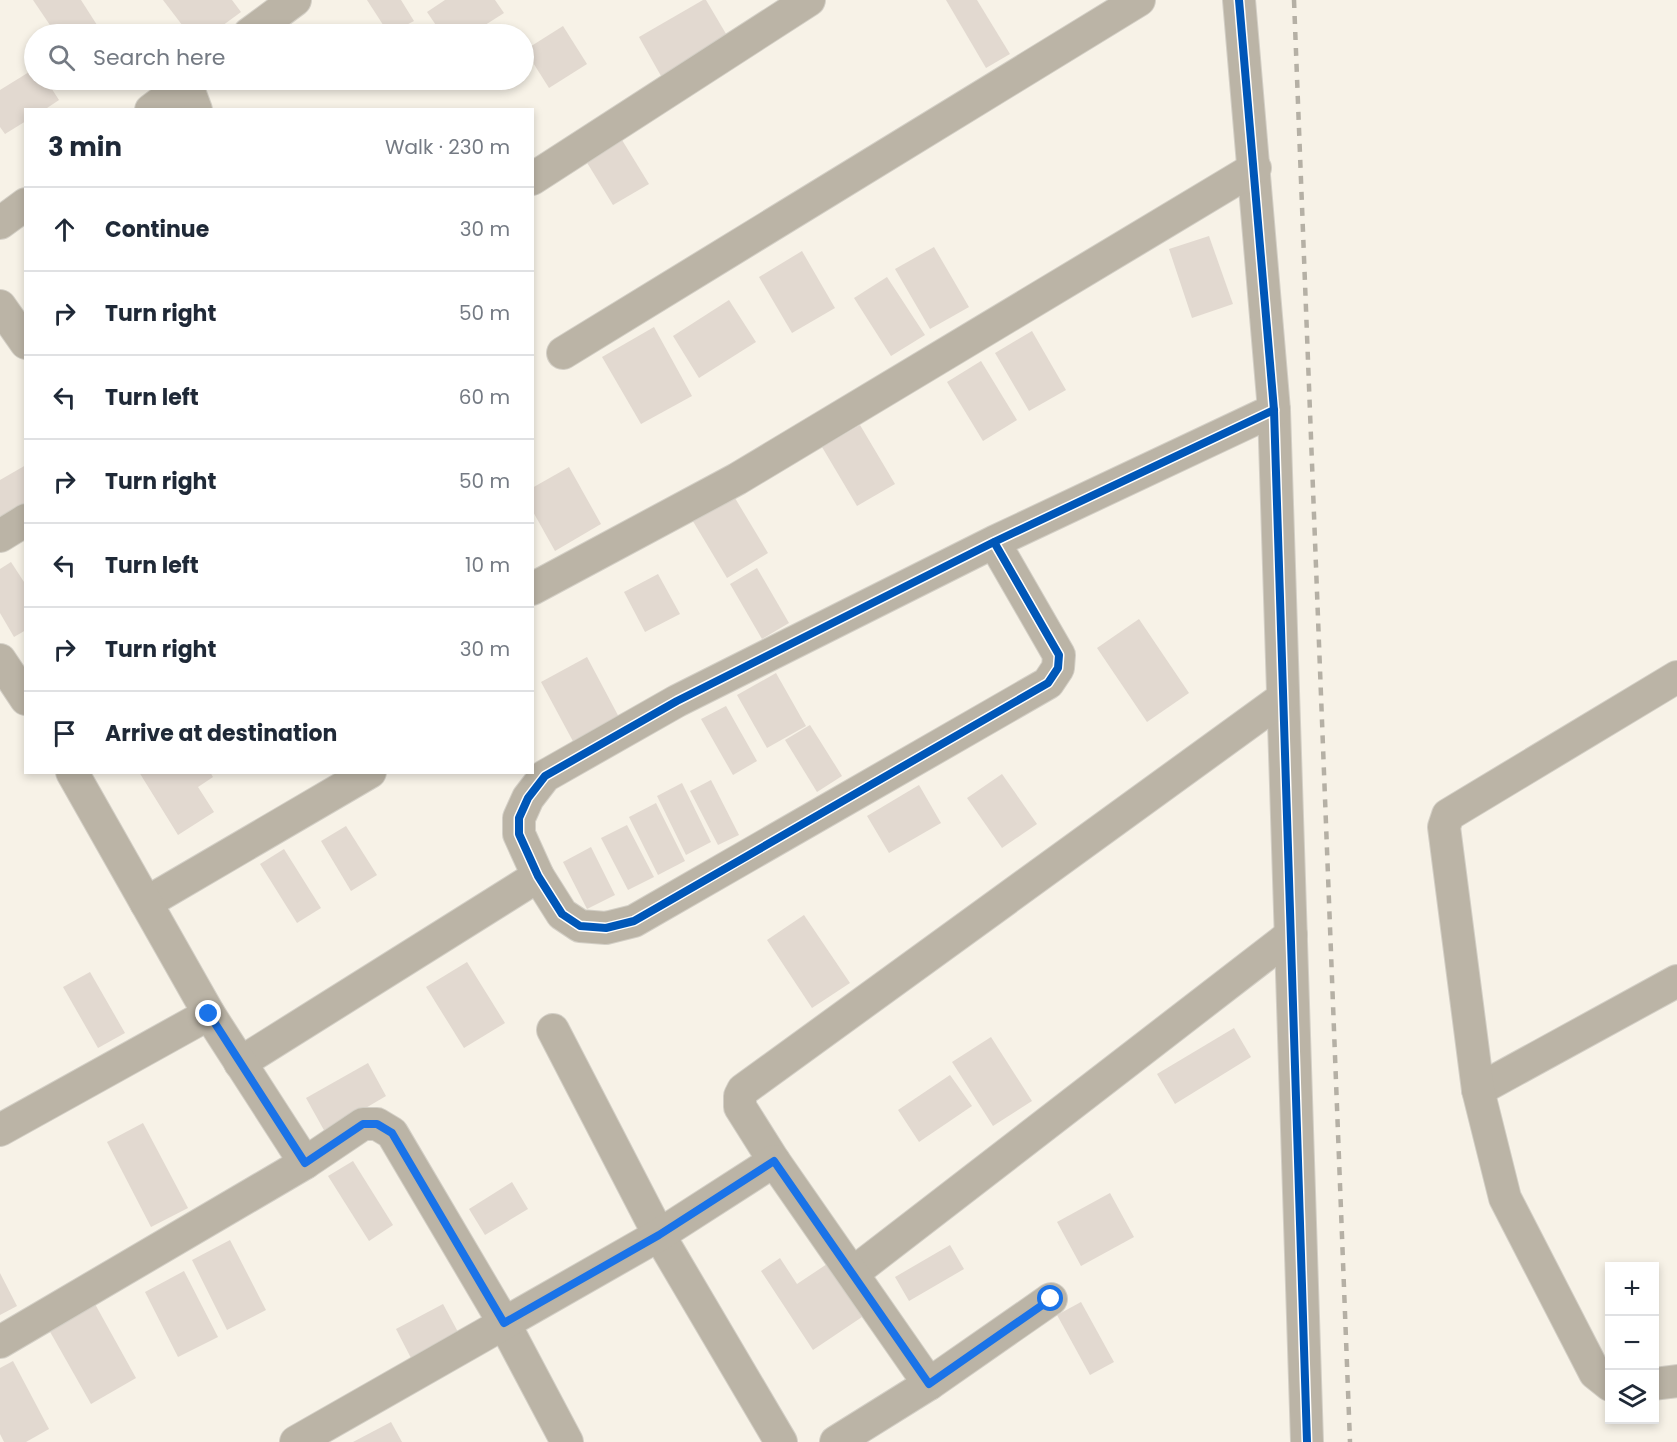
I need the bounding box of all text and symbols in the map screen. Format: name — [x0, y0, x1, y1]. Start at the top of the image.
search box — [24, 24, 534, 90]
icon: search — [45, 41, 78, 74]
text: Search here — [93, 42, 226, 73]
text: 3 min — [48, 129, 122, 165]
text: Walk · 230 m — [385, 133, 510, 161]
icon: ahead — [48, 213, 81, 246]
text: Continue — [105, 214, 209, 245]
text: 30 m — [460, 215, 510, 243]
icon: right — [48, 297, 81, 330]
text: Turn right — [105, 298, 216, 329]
text: 50 m — [459, 299, 510, 327]
icon: left — [48, 381, 81, 414]
text: Turn left — [105, 382, 199, 413]
text: 60 m — [459, 383, 510, 411]
icon: right — [48, 465, 81, 498]
text: Turn right — [105, 466, 216, 497]
text: 50 m — [459, 467, 510, 495]
icon: left — [48, 549, 81, 582]
text: Turn left — [105, 550, 199, 581]
text: 10 m — [465, 551, 510, 579]
icon: right — [48, 633, 81, 666]
text: Turn right — [105, 634, 216, 665]
text: 30 m — [460, 635, 510, 663]
icon: arrive — [48, 717, 81, 750]
text: Arrive at destination — [105, 718, 337, 749]
route end — [195, 1000, 221, 1026]
map controls — [1605, 1262, 1659, 1424]
button: + — [1605, 1262, 1659, 1316]
route start — [1037, 1285, 1063, 1311]
button: − — [1605, 1316, 1659, 1370]
button: layers — [1605, 1370, 1659, 1424]

